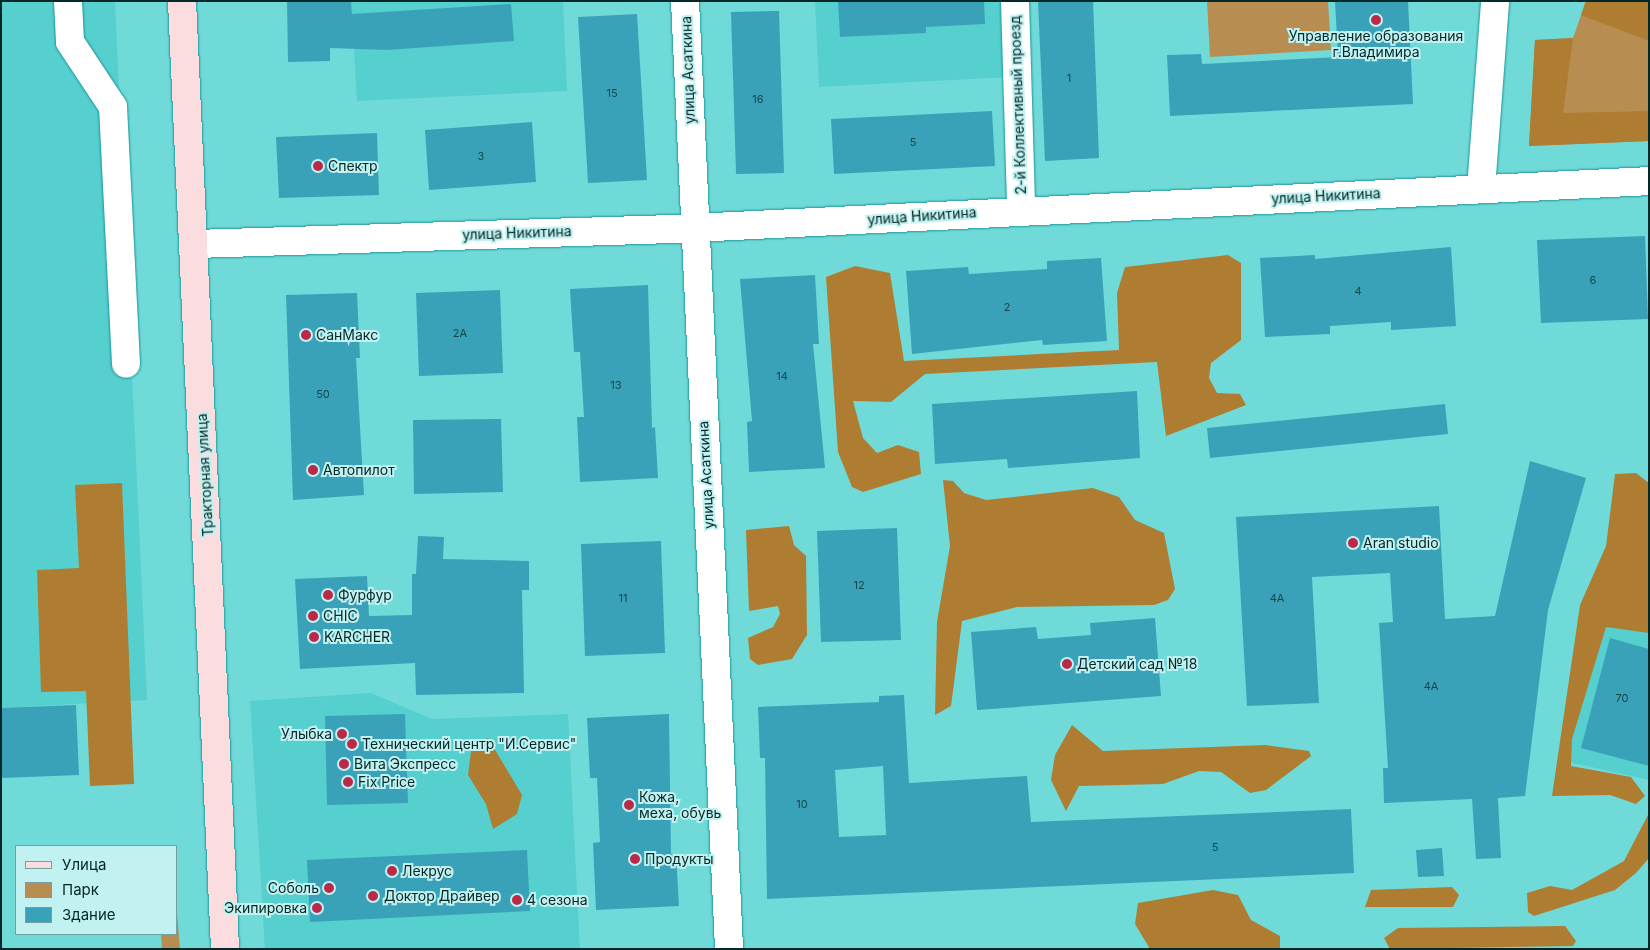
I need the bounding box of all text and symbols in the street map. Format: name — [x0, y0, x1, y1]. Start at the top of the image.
marker: Управление образования г.Владимира — [1370, 14, 1382, 26]
street label: 2-й Коллективный проезд — [1006, 15, 1030, 195]
street label: улица Асаткина — [678, 16, 698, 124]
place label: Управление образования г.Владимира — [1289, 28, 1463, 60]
house number: 1 — [1067, 71, 1071, 85]
house number: 15 — [606, 86, 618, 100]
house number: 16 — [752, 92, 764, 106]
house number: 5 — [910, 135, 916, 149]
house number: 3 — [478, 149, 484, 163]
place label: Спектр — [328, 158, 378, 174]
marker: Спектр — [312, 160, 324, 172]
street label: улица Никитина — [1271, 185, 1381, 207]
street label: улица Никитина — [867, 204, 977, 228]
street label: улица Никитина — [462, 223, 572, 243]
house number: 6 — [1590, 273, 1596, 287]
house number: 4 — [1354, 284, 1362, 298]
house number: 2 — [1004, 300, 1010, 314]
house number: 2А — [453, 326, 467, 340]
place label: СанМакс — [316, 327, 378, 343]
marker: СанМакс — [300, 329, 312, 341]
house number: 14 — [776, 369, 788, 383]
house number: 13 — [610, 378, 622, 392]
house number: 50 — [316, 387, 330, 401]
street label: Тракторная улица — [193, 413, 217, 537]
street label: улица Асаткина — [695, 421, 717, 529]
place label: Автопилот — [323, 462, 395, 478]
marker: Автопилот — [307, 464, 319, 476]
place label: Aran studio — [1363, 535, 1439, 551]
marker: Aran studio — [1347, 537, 1359, 549]
house number: 12 — [853, 578, 865, 592]
place label: Фурфур — [338, 587, 392, 603]
marker: Фурфур — [322, 589, 334, 601]
house number: 11 — [619, 591, 627, 605]
house number: 4А — [1270, 591, 1284, 605]
place label: CHIC — [323, 608, 358, 624]
marker: CHIC — [307, 610, 319, 622]
place label: KARCHER — [324, 629, 390, 645]
marker: KARCHER — [308, 631, 320, 643]
place label: Детский сад №18 — [1077, 656, 1197, 672]
marker: Детский сад №18 — [1061, 658, 1073, 670]
house number: 4А — [1424, 679, 1438, 693]
house number: 70 — [1616, 691, 1628, 705]
place label: Улыбка — [281, 726, 332, 742]
marker: Улыбка — [336, 728, 348, 740]
place label: Технический центр "И.Сервис" — [362, 736, 576, 752]
marker: Технический центр "И.Сервис" — [346, 738, 358, 750]
place label: Вита Экспресс — [354, 756, 456, 772]
marker: Вита Экспресс — [338, 758, 350, 770]
place label: Fix Price — [358, 774, 415, 790]
marker: Fix Price — [342, 776, 354, 788]
place label: Кожа, меха, обувь — [639, 789, 721, 822]
house number: 10 — [796, 797, 808, 811]
marker: Кожа, меха, обувь — [623, 799, 635, 811]
house number: 5 — [1212, 840, 1218, 854]
legend — [15, 845, 178, 935]
place label: Продукты — [645, 851, 714, 867]
marker: Продукты — [629, 853, 641, 865]
text: Улица — [62, 855, 106, 874]
place label: Лекрус — [402, 863, 452, 879]
marker: Лекрус — [386, 865, 398, 877]
text: Парк — [62, 880, 99, 899]
place label: Соболь — [268, 880, 319, 896]
marker: Соболь — [323, 882, 335, 894]
place label: Доктор Драйвер — [384, 888, 500, 904]
marker: Доктор Драйвер — [366, 889, 380, 903]
place label: 4 сезона — [527, 892, 588, 908]
marker: 4 сезона — [511, 894, 523, 906]
place label: Экипировка — [224, 900, 307, 916]
marker: Экипировка — [311, 902, 323, 914]
text: Здание — [62, 905, 116, 924]

